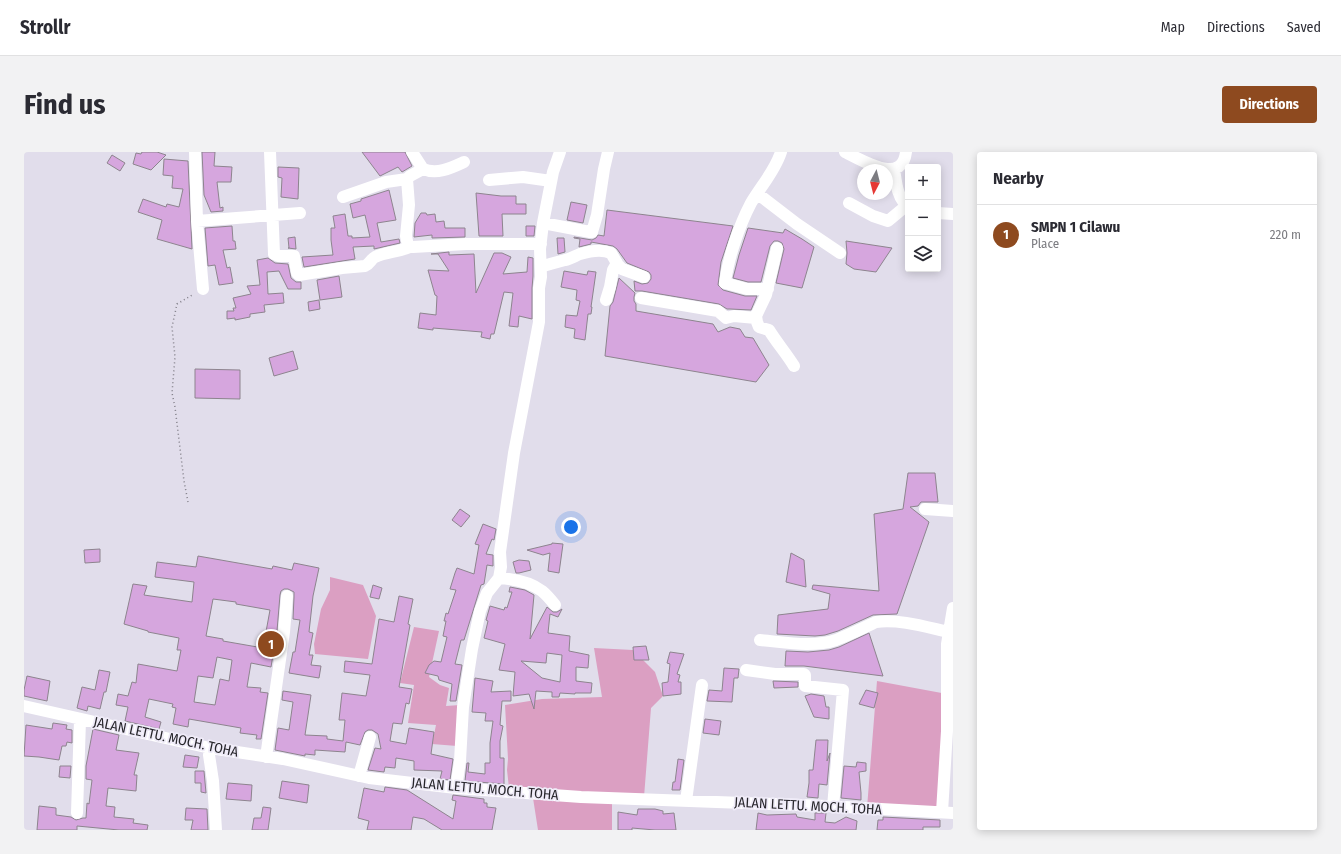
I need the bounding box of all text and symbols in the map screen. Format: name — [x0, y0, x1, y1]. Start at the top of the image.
text: Strollr — [20, 16, 70, 39]
text: Map — [1161, 19, 1185, 36]
text: Directions — [1207, 19, 1265, 36]
text: Saved — [1287, 19, 1321, 36]
button: Directions — [1222, 86, 1317, 123]
text: Find us — [24, 88, 106, 121]
north arrow — [857, 164, 893, 200]
map controls — [905, 164, 941, 272]
button: + — [905, 164, 941, 200]
text: Nearby — [993, 168, 1044, 189]
button: − — [905, 200, 941, 236]
text: SMPN 1 Cilawu — [1031, 218, 1120, 236]
text: 1 — [1003, 227, 1009, 242]
text: 220 m — [1270, 227, 1301, 242]
button: layers — [905, 236, 941, 272]
text: Place — [1031, 236, 1059, 251]
your location — [561, 517, 581, 537]
pin: 1 — [258, 629, 284, 659]
street label: JALAN LETTU. MOCH. TOHA — [92, 713, 241, 761]
street label: JALAN LETTU. MOCH. TOHA — [411, 774, 560, 804]
street label: JALAN LETTU. MOCH. TOHA — [734, 794, 883, 818]

